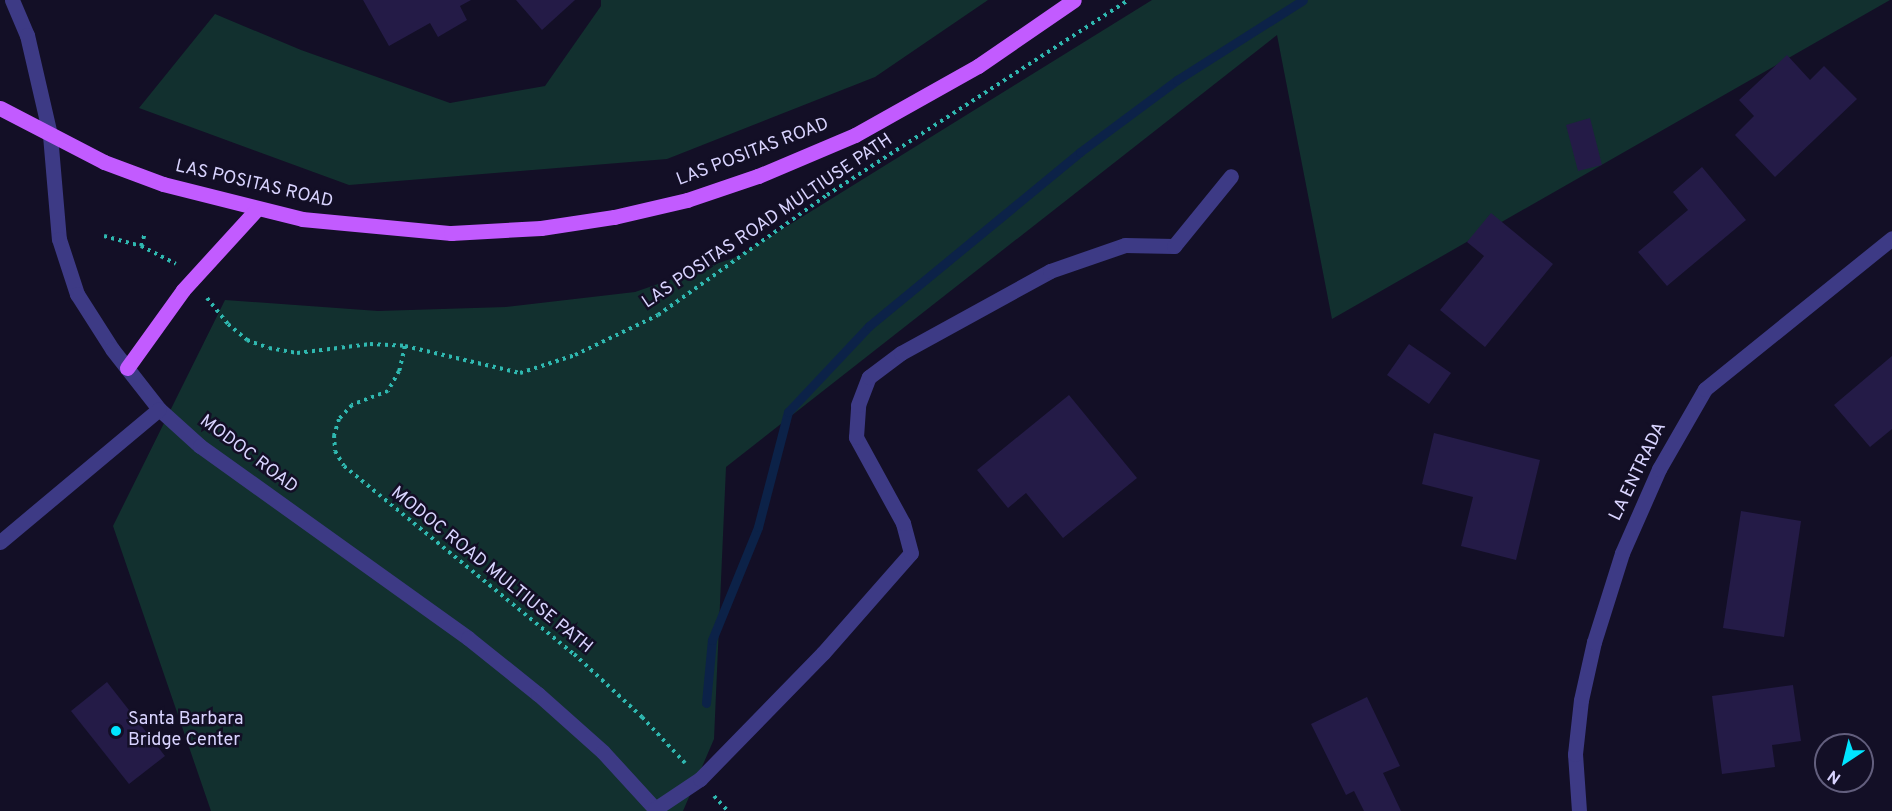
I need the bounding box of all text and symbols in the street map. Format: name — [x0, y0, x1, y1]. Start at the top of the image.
street label: LAS POSITAS ROAD — [674, 114, 832, 192]
street label: LAS POSITAS ROAD MULTIUSE PATH — [639, 130, 897, 314]
street label: LAS POSITAS ROAD — [173, 156, 335, 214]
street label: MODOC ROAD — [195, 411, 301, 499]
street label: LA ENTRADA — [1606, 419, 1672, 525]
street label: MODOC ROAD MULTIUSE PATH — [386, 483, 596, 659]
place label: Santa Barbara Bridge Center — [128, 710, 243, 752]
marker: Santa Barbara Bridge Center — [109, 724, 123, 738]
north arrow — [1814, 733, 1874, 793]
text: N — [1824, 765, 1845, 788]

